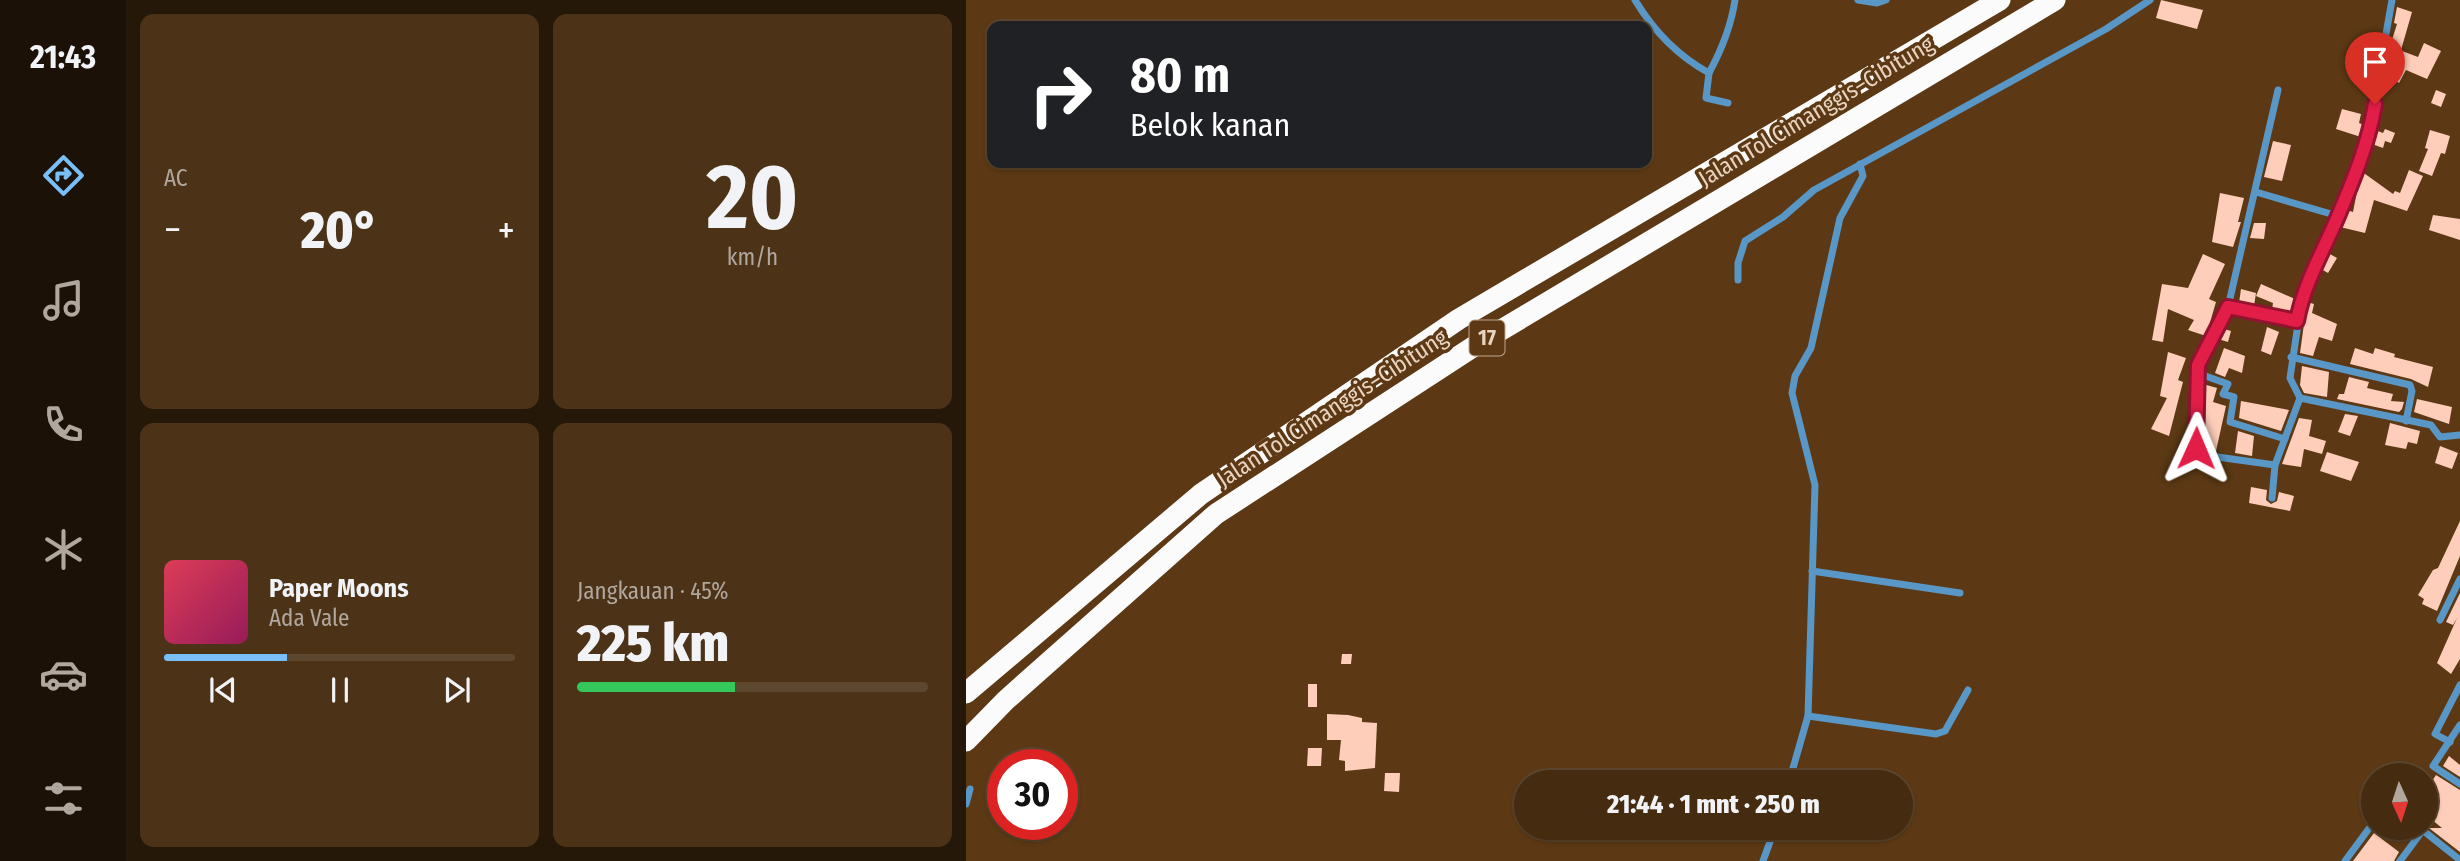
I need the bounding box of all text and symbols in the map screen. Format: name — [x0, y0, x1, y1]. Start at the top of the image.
street label: Jalan Tol Cimanggis–Cibitung — [1693, 30, 1939, 192]
pin — [2345, 32, 2405, 104]
text: 21:43 — [30, 38, 96, 76]
icon: arrive — [2356, 43, 2394, 81]
text: 80 m — [1130, 46, 1230, 105]
icon: right — [1015, 49, 1106, 140]
text: Belok kanan — [1130, 106, 1290, 144]
text: 20 — [707, 143, 798, 252]
icon: directions — [39, 151, 88, 200]
text: AC — [164, 164, 188, 192]
text: 20° — [301, 199, 378, 262]
text: − — [164, 207, 181, 253]
text: + — [498, 207, 515, 253]
text: km/h — [727, 243, 778, 271]
icon: music — [39, 276, 88, 325]
road number: 17 — [1470, 320, 1504, 356]
street label: Jalan Tol Cimanggis–Cibitung — [1211, 323, 1453, 493]
icon: phone — [39, 400, 88, 449]
position arrow — [2159, 411, 2233, 485]
icon: climate — [39, 525, 88, 574]
text: Paper Moons — [269, 573, 409, 604]
text: Jangkauan · 45% — [577, 577, 728, 605]
text: Ada Vale — [269, 604, 349, 632]
text: 225 km — [577, 612, 729, 675]
icon: car — [39, 650, 88, 699]
icon: previous — [204, 671, 242, 709]
icon: pause — [321, 671, 359, 709]
icon: next — [438, 671, 476, 709]
speed limit sign: 30 — [987, 749, 1078, 840]
north arrow — [2361, 763, 2438, 840]
map controls — [2361, 763, 2438, 840]
icon: filters — [39, 774, 88, 823]
text: 21:44 · 1 mnt · 250 m — [1607, 789, 1820, 820]

